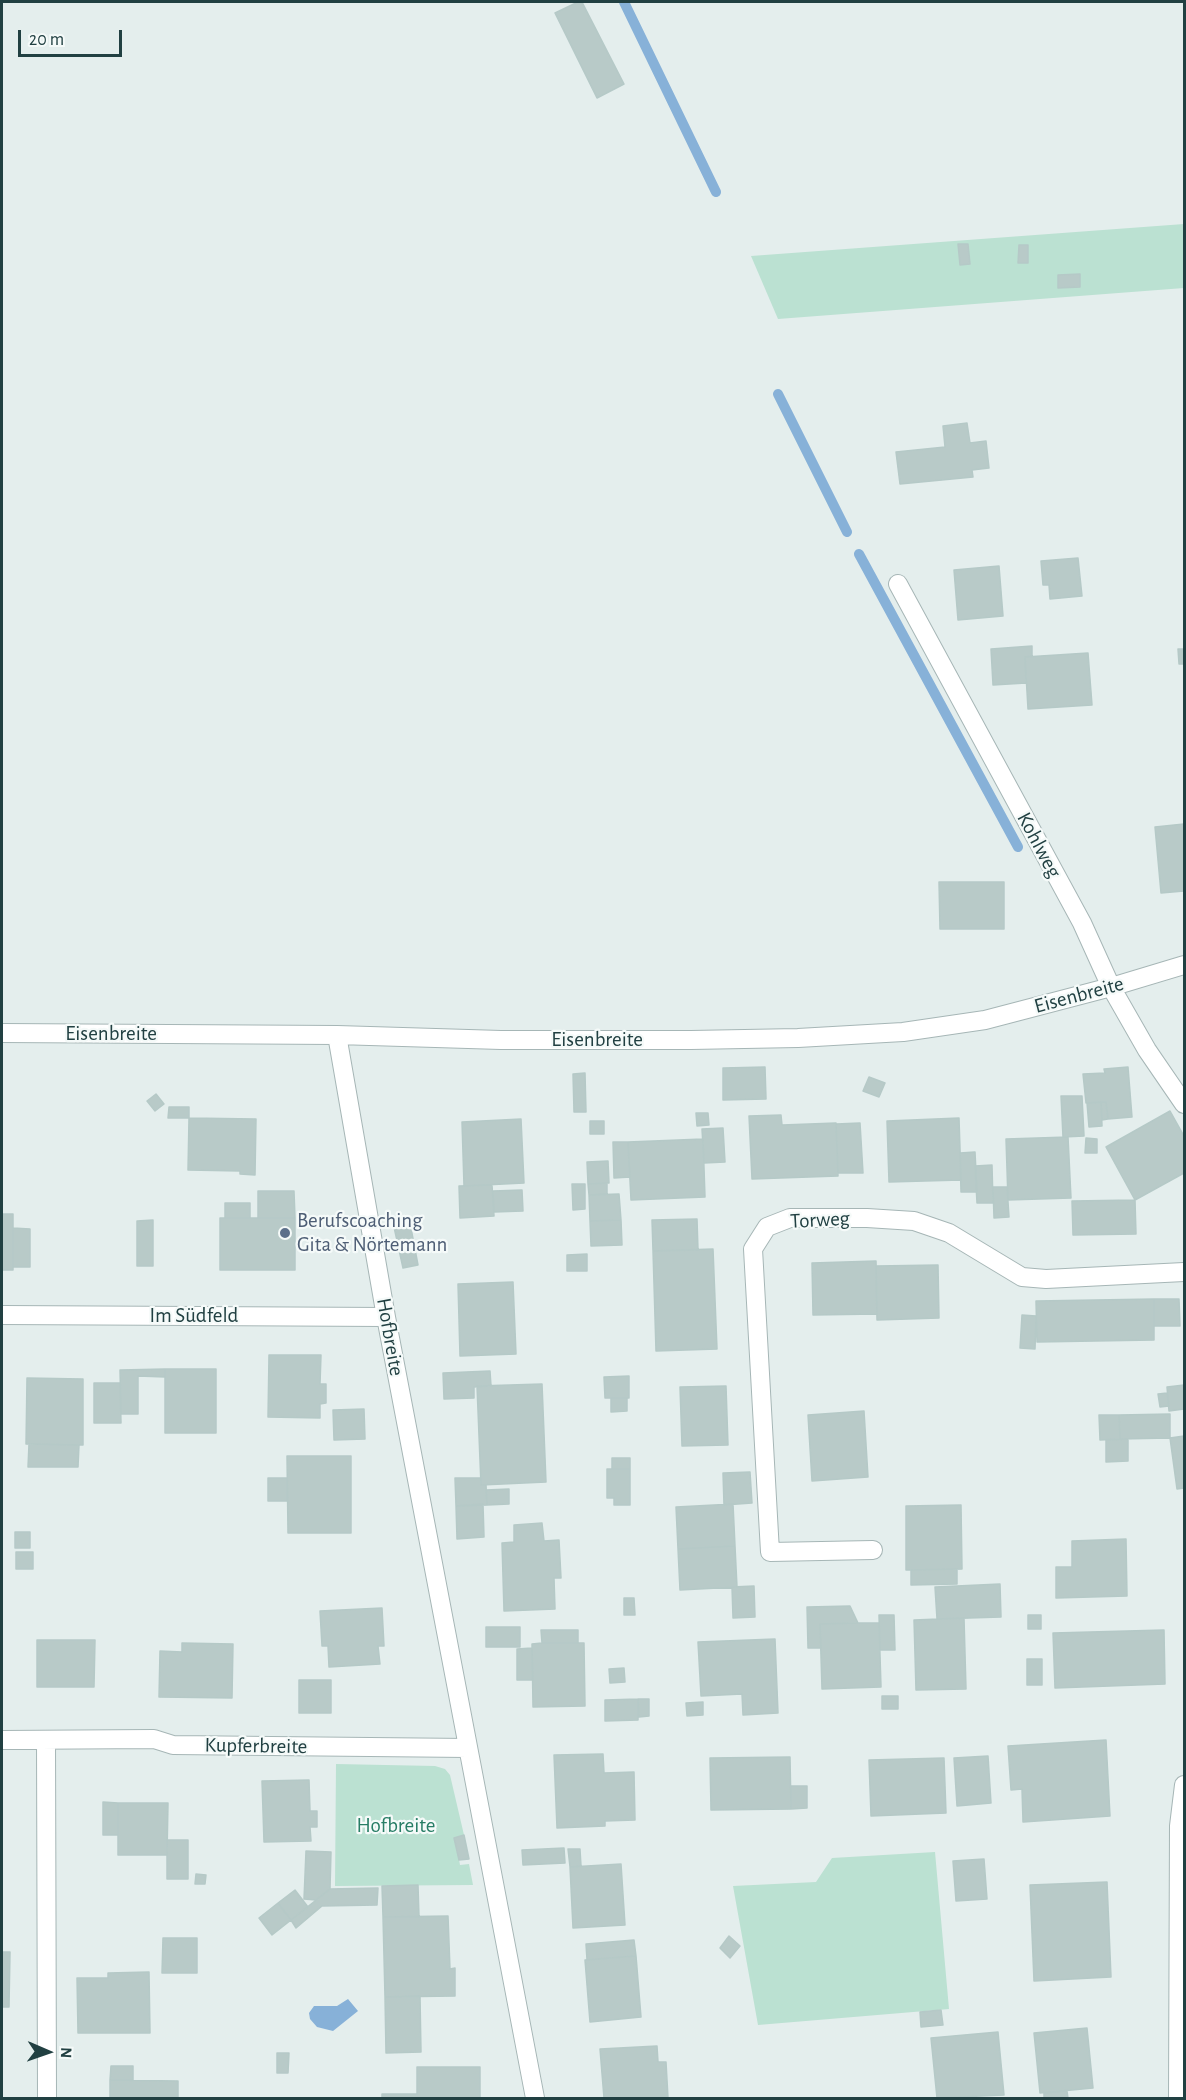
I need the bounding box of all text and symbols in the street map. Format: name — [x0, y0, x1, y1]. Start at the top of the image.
scale bar — [21, 18, 124, 56]
text: 20 m — [29, 31, 64, 49]
street label: Kohlweg — [1011, 808, 1067, 882]
street label: Eisenbreite — [1031, 971, 1127, 1019]
street label: Eisenbreite — [65, 1021, 157, 1047]
street label: Eisenbreite — [551, 1027, 643, 1053]
street label: Torweg — [790, 1206, 850, 1234]
place label: Berufscoaching Gita & Nörtemann — [297, 1208, 447, 1258]
marker: Berufscoaching Gita & Nörtemann — [278, 1226, 292, 1240]
street label: Hofbreite — [371, 1296, 409, 1378]
street label: Im Südfeld — [150, 1303, 238, 1329]
street label: Kupferbreite — [204, 1733, 308, 1759]
park label: Hofbreite — [357, 1813, 435, 1839]
north arrow — [18, 2022, 78, 2082]
text: N — [58, 2047, 74, 2058]

